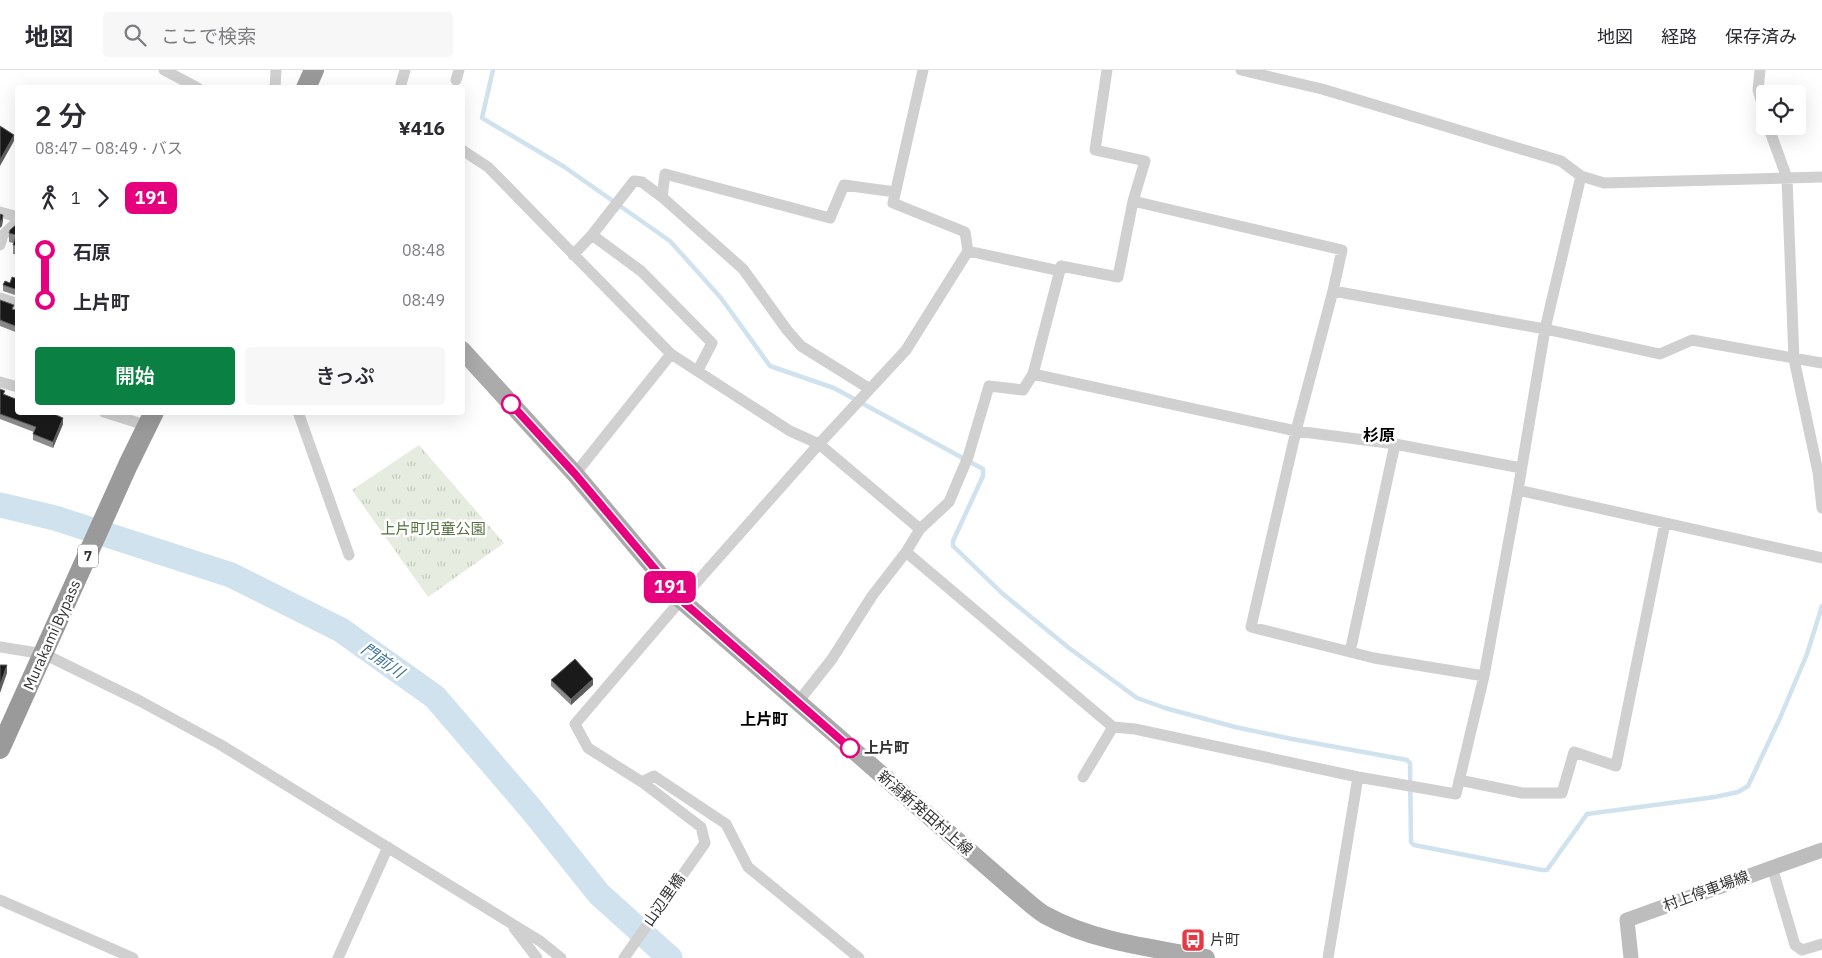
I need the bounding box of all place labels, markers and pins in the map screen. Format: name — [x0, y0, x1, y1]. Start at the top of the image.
unlabelled marker — [501, 394, 521, 414]
marker: 上片町 — [840, 738, 860, 758]
place label: 上片町 — [864, 738, 909, 757]
bus stop icon: 片町 — [1180, 927, 1206, 953]
place label: 片町 — [1210, 930, 1240, 949]

